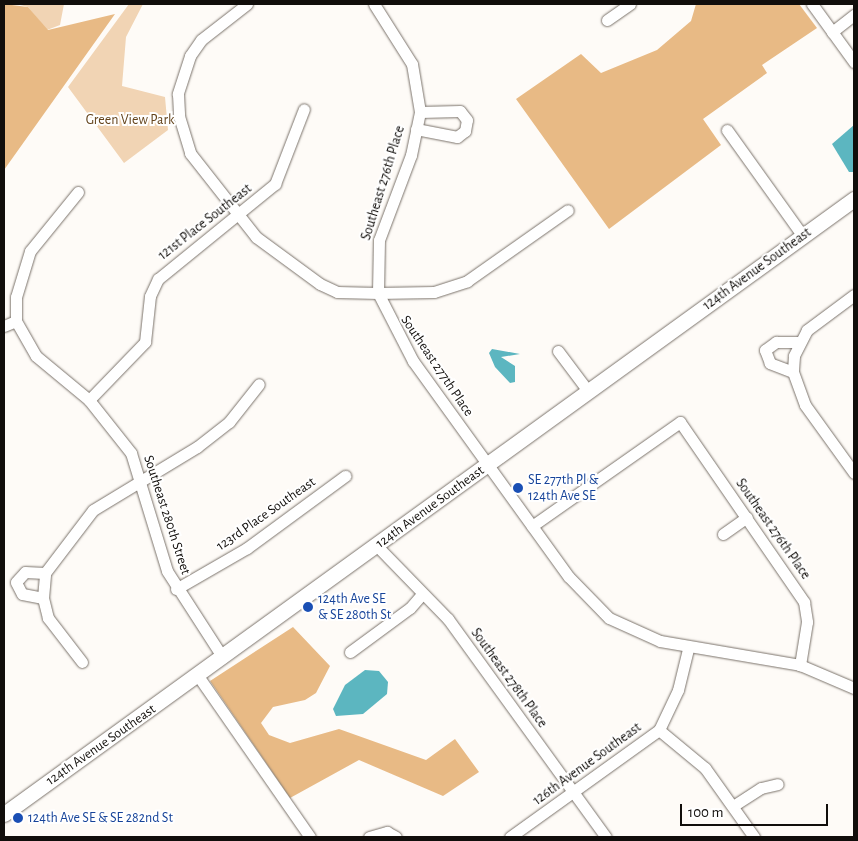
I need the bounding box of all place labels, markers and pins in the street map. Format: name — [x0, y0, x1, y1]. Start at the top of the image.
place label: SE 277th Pl & 124th Ave SE — [528, 472, 599, 504]
marker: SE 277th Pl & 124th Ave SE — [512, 482, 524, 494]
place label: 124th Ave SE & SE 280th St — [318, 591, 391, 624]
marker: 124th Ave SE & SE 280th St — [302, 601, 314, 613]
place label: 124th Ave SE & SE 282nd St — [28, 810, 173, 826]
marker: 124th Ave SE & SE 282nd St — [12, 812, 24, 824]

